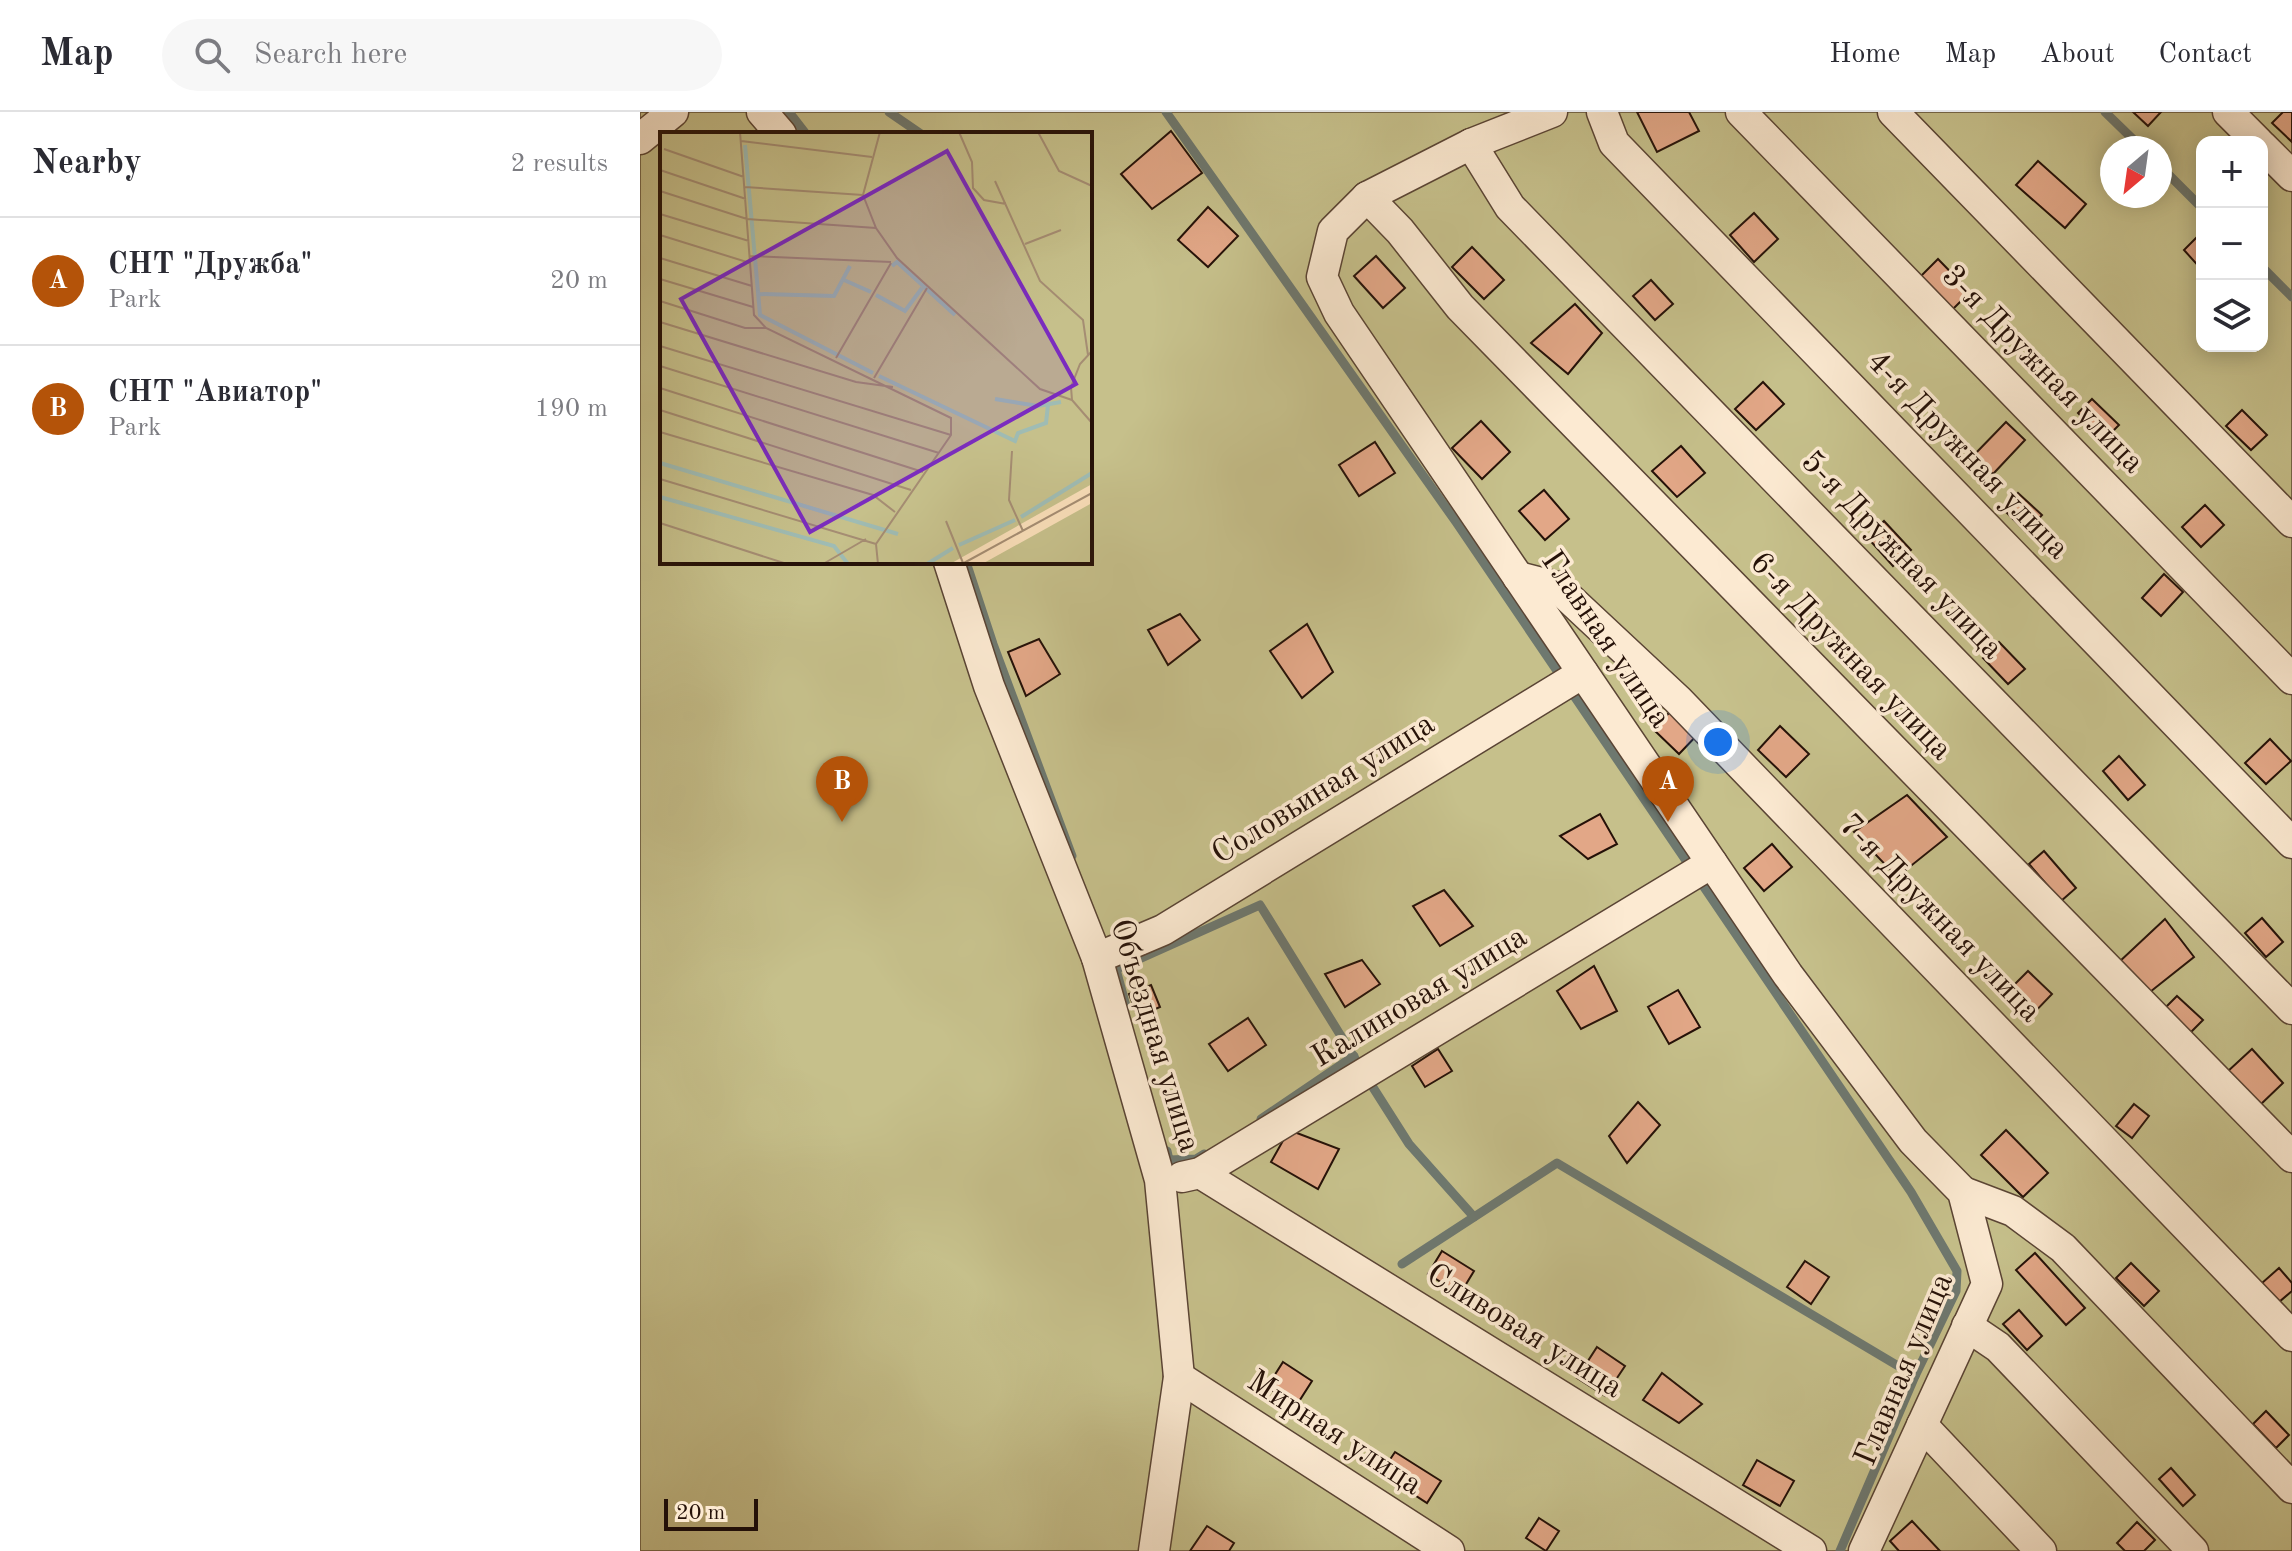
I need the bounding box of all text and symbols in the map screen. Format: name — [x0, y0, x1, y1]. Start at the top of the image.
search box — [162, 19, 722, 91]
icon: search — [190, 33, 234, 77]
text: Map — [40, 36, 114, 74]
text: Search here — [254, 40, 407, 70]
text: Home — [1829, 41, 1900, 69]
text: Map — [1944, 41, 1996, 69]
text: About — [2040, 41, 2115, 69]
text: Contact — [2159, 41, 2252, 69]
inset map — [660, 132, 1092, 564]
north arrow — [2100, 136, 2172, 208]
map controls — [2196, 136, 2268, 352]
button: + — [2196, 136, 2268, 208]
text: Nearby — [32, 147, 142, 181]
text: 2 results — [510, 151, 608, 177]
button: − — [2196, 208, 2268, 280]
text: СНТ "Дружба" — [108, 250, 312, 280]
street label: 3-я Дружная улица — [1935, 260, 2149, 480]
text: A — [48, 268, 68, 294]
text: 20 m — [550, 268, 608, 294]
button: layers — [2196, 280, 2268, 352]
text: Park — [108, 287, 162, 313]
street label: 4-я Дружная улица — [1860, 346, 2074, 566]
text: СНТ "Авиатор" — [108, 378, 322, 408]
text: B — [49, 396, 67, 422]
text: 190 m — [535, 396, 608, 422]
text: Park — [108, 415, 162, 441]
street label: 5-я Дружная улица — [1794, 446, 2008, 666]
street label: Главная улица — [1534, 546, 1676, 734]
street label: 6-я Дружная улица — [1743, 547, 1957, 767]
street label: Соловьиная улица — [1207, 709, 1441, 871]
your location — [1698, 722, 1738, 762]
pin: B — [816, 756, 868, 822]
pin: A — [1642, 756, 1694, 822]
street label: 7-я Дружная улица — [1832, 809, 2046, 1029]
street label: Объездная улица — [1103, 916, 1205, 1157]
street label: Калиновая улица — [1307, 921, 1533, 1075]
street label: Сливовая улица — [1420, 1259, 1628, 1405]
street label: Главная улица — [1850, 1269, 1960, 1471]
street label: Мирная улица — [1241, 1366, 1427, 1502]
scale bar — [664, 1495, 758, 1531]
text: 20 m — [676, 1502, 725, 1524]

